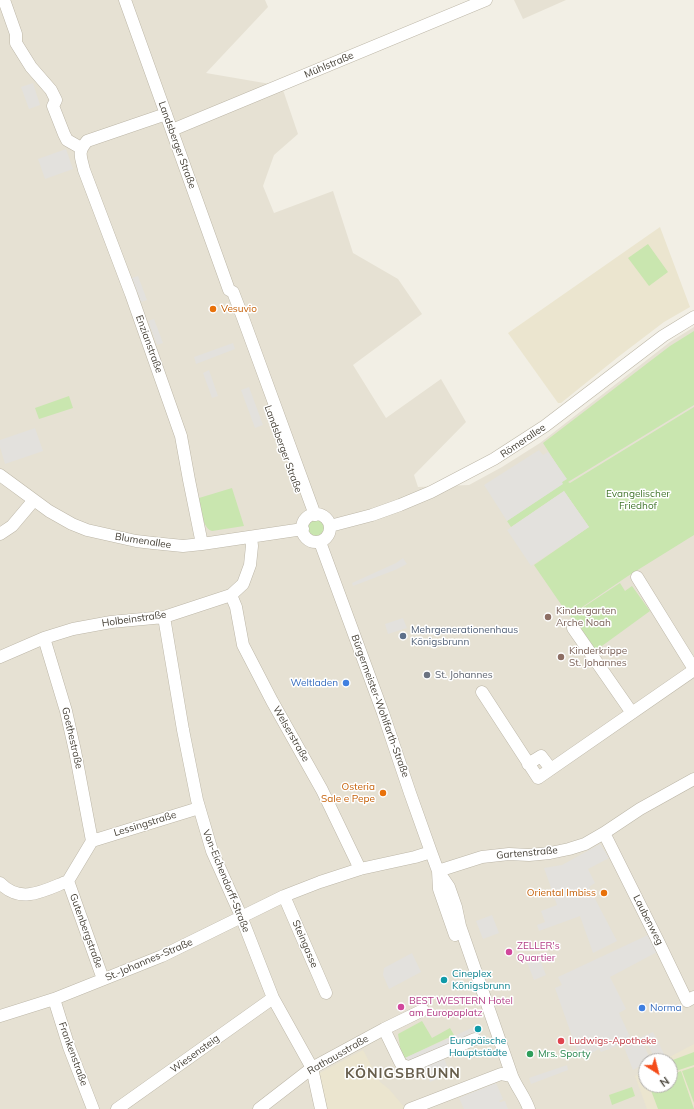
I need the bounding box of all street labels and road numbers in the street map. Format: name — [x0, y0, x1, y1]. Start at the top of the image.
street label: Mühlstraße — [303, 49, 355, 81]
street label: Landsberger Straße — [156, 100, 198, 190]
street label: Enzianstraße — [133, 313, 165, 375]
street label: Landsberger Straße — [262, 404, 304, 494]
street label: Römerallee — [498, 421, 548, 461]
street label: Blumenallee — [114, 531, 172, 551]
street label: Holbeinstraße — [101, 609, 167, 629]
street label: Bürgermeister-Wohlfarth-Straße — [349, 633, 411, 779]
street label: Welserstraße — [270, 704, 312, 764]
street label: Goethestraße — [59, 706, 85, 770]
street label: Lessingstraße — [112, 809, 178, 839]
street label: Von-Eichendorff-Straße — [200, 828, 252, 934]
street label: Gartenstraße — [496, 844, 558, 862]
street label: Gutenbergstraße — [67, 892, 105, 970]
street label: Laubenweg — [630, 893, 666, 947]
street label: Steingasse — [290, 918, 320, 970]
street label: St.-Johannes-Straße — [103, 936, 195, 984]
street label: Frankenstraße — [56, 1020, 90, 1088]
street label: Wiesensteig — [168, 1032, 222, 1076]
street label: Rathausstraße — [305, 1033, 371, 1077]

